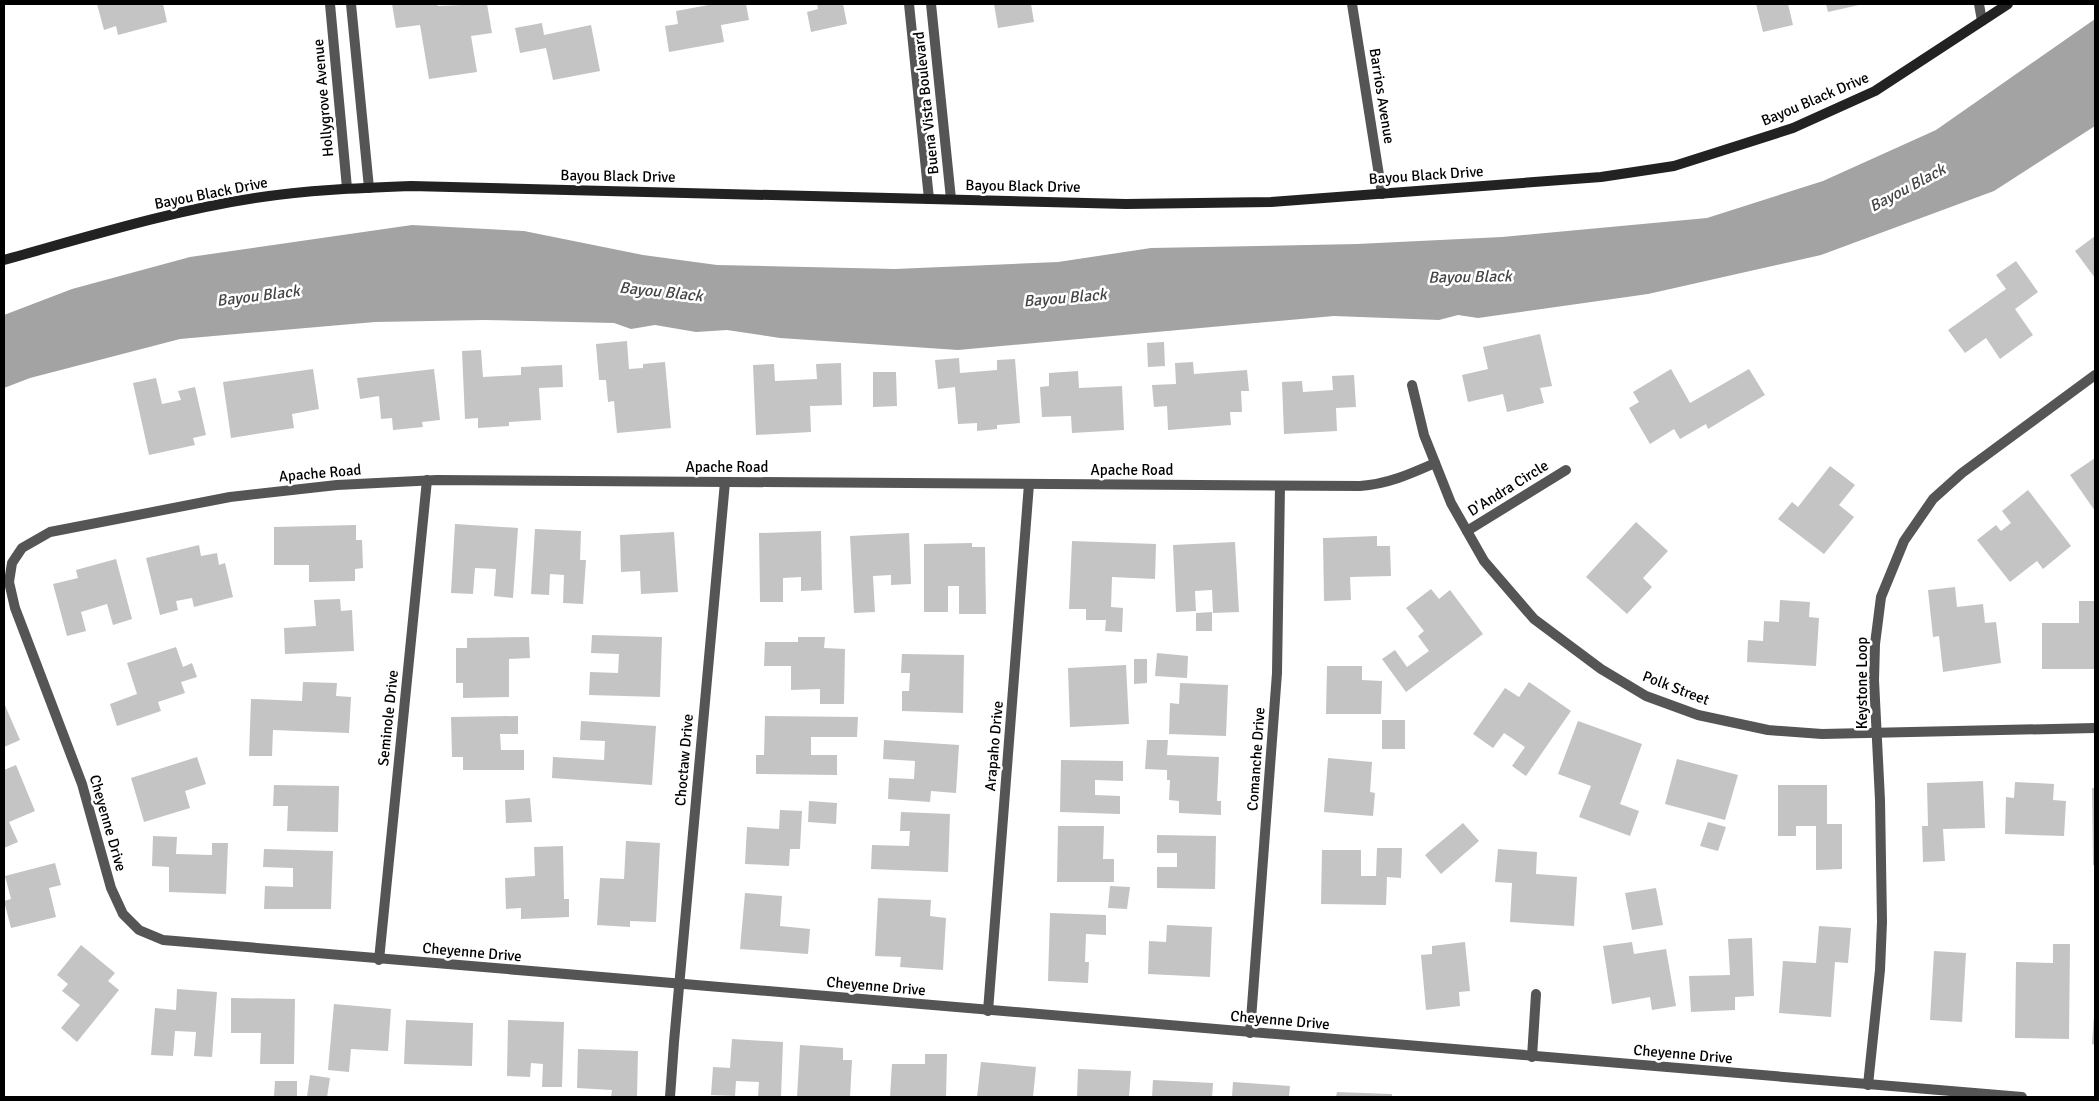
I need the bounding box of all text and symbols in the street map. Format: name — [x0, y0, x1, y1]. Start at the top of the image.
street label: Buena Vista Boulevard — [910, 31, 942, 175]
street label: Hollygrove Avenue — [309, 38, 337, 158]
street label: Barrios Avenue — [1366, 47, 1398, 145]
street label: Bayou Black Drive — [1758, 68, 1872, 130]
water label: Bayou Black — [1866, 159, 1951, 216]
street label: Bayou Black Drive — [1368, 162, 1484, 188]
street label: Bayou Black Drive — [560, 166, 676, 186]
street label: Bayou Black Drive — [153, 173, 269, 213]
street label: Bayou Black Drive — [965, 176, 1081, 196]
water label: Bayou Black — [1428, 266, 1514, 288]
water label: Bayou Black — [618, 278, 705, 307]
water label: Bayou Black — [215, 281, 303, 311]
water label: Bayou Black — [1023, 284, 1110, 312]
street label: D'Andra Circle — [1464, 456, 1552, 520]
street label: Apache Road — [686, 458, 768, 476]
street label: Apache Road — [278, 460, 362, 486]
street label: Apache Road — [1091, 461, 1173, 479]
street label: Keystone Loop — [1853, 637, 1871, 729]
street label: Polk Street — [1640, 667, 1712, 709]
street label: Seminole Drive — [374, 669, 402, 767]
street label: Arapaho Drive — [981, 700, 1007, 792]
street label: Comanche Drive — [1243, 706, 1269, 812]
street label: Choctaw Drive — [671, 713, 697, 807]
street label: Cheyenne Drive — [86, 773, 130, 873]
street label: Cheyenne Drive — [422, 939, 522, 965]
street label: Cheyenne Drive — [826, 973, 926, 999]
street label: Cheyenne Drive — [1230, 1007, 1330, 1033]
street label: Cheyenne Drive — [1633, 1041, 1733, 1067]

